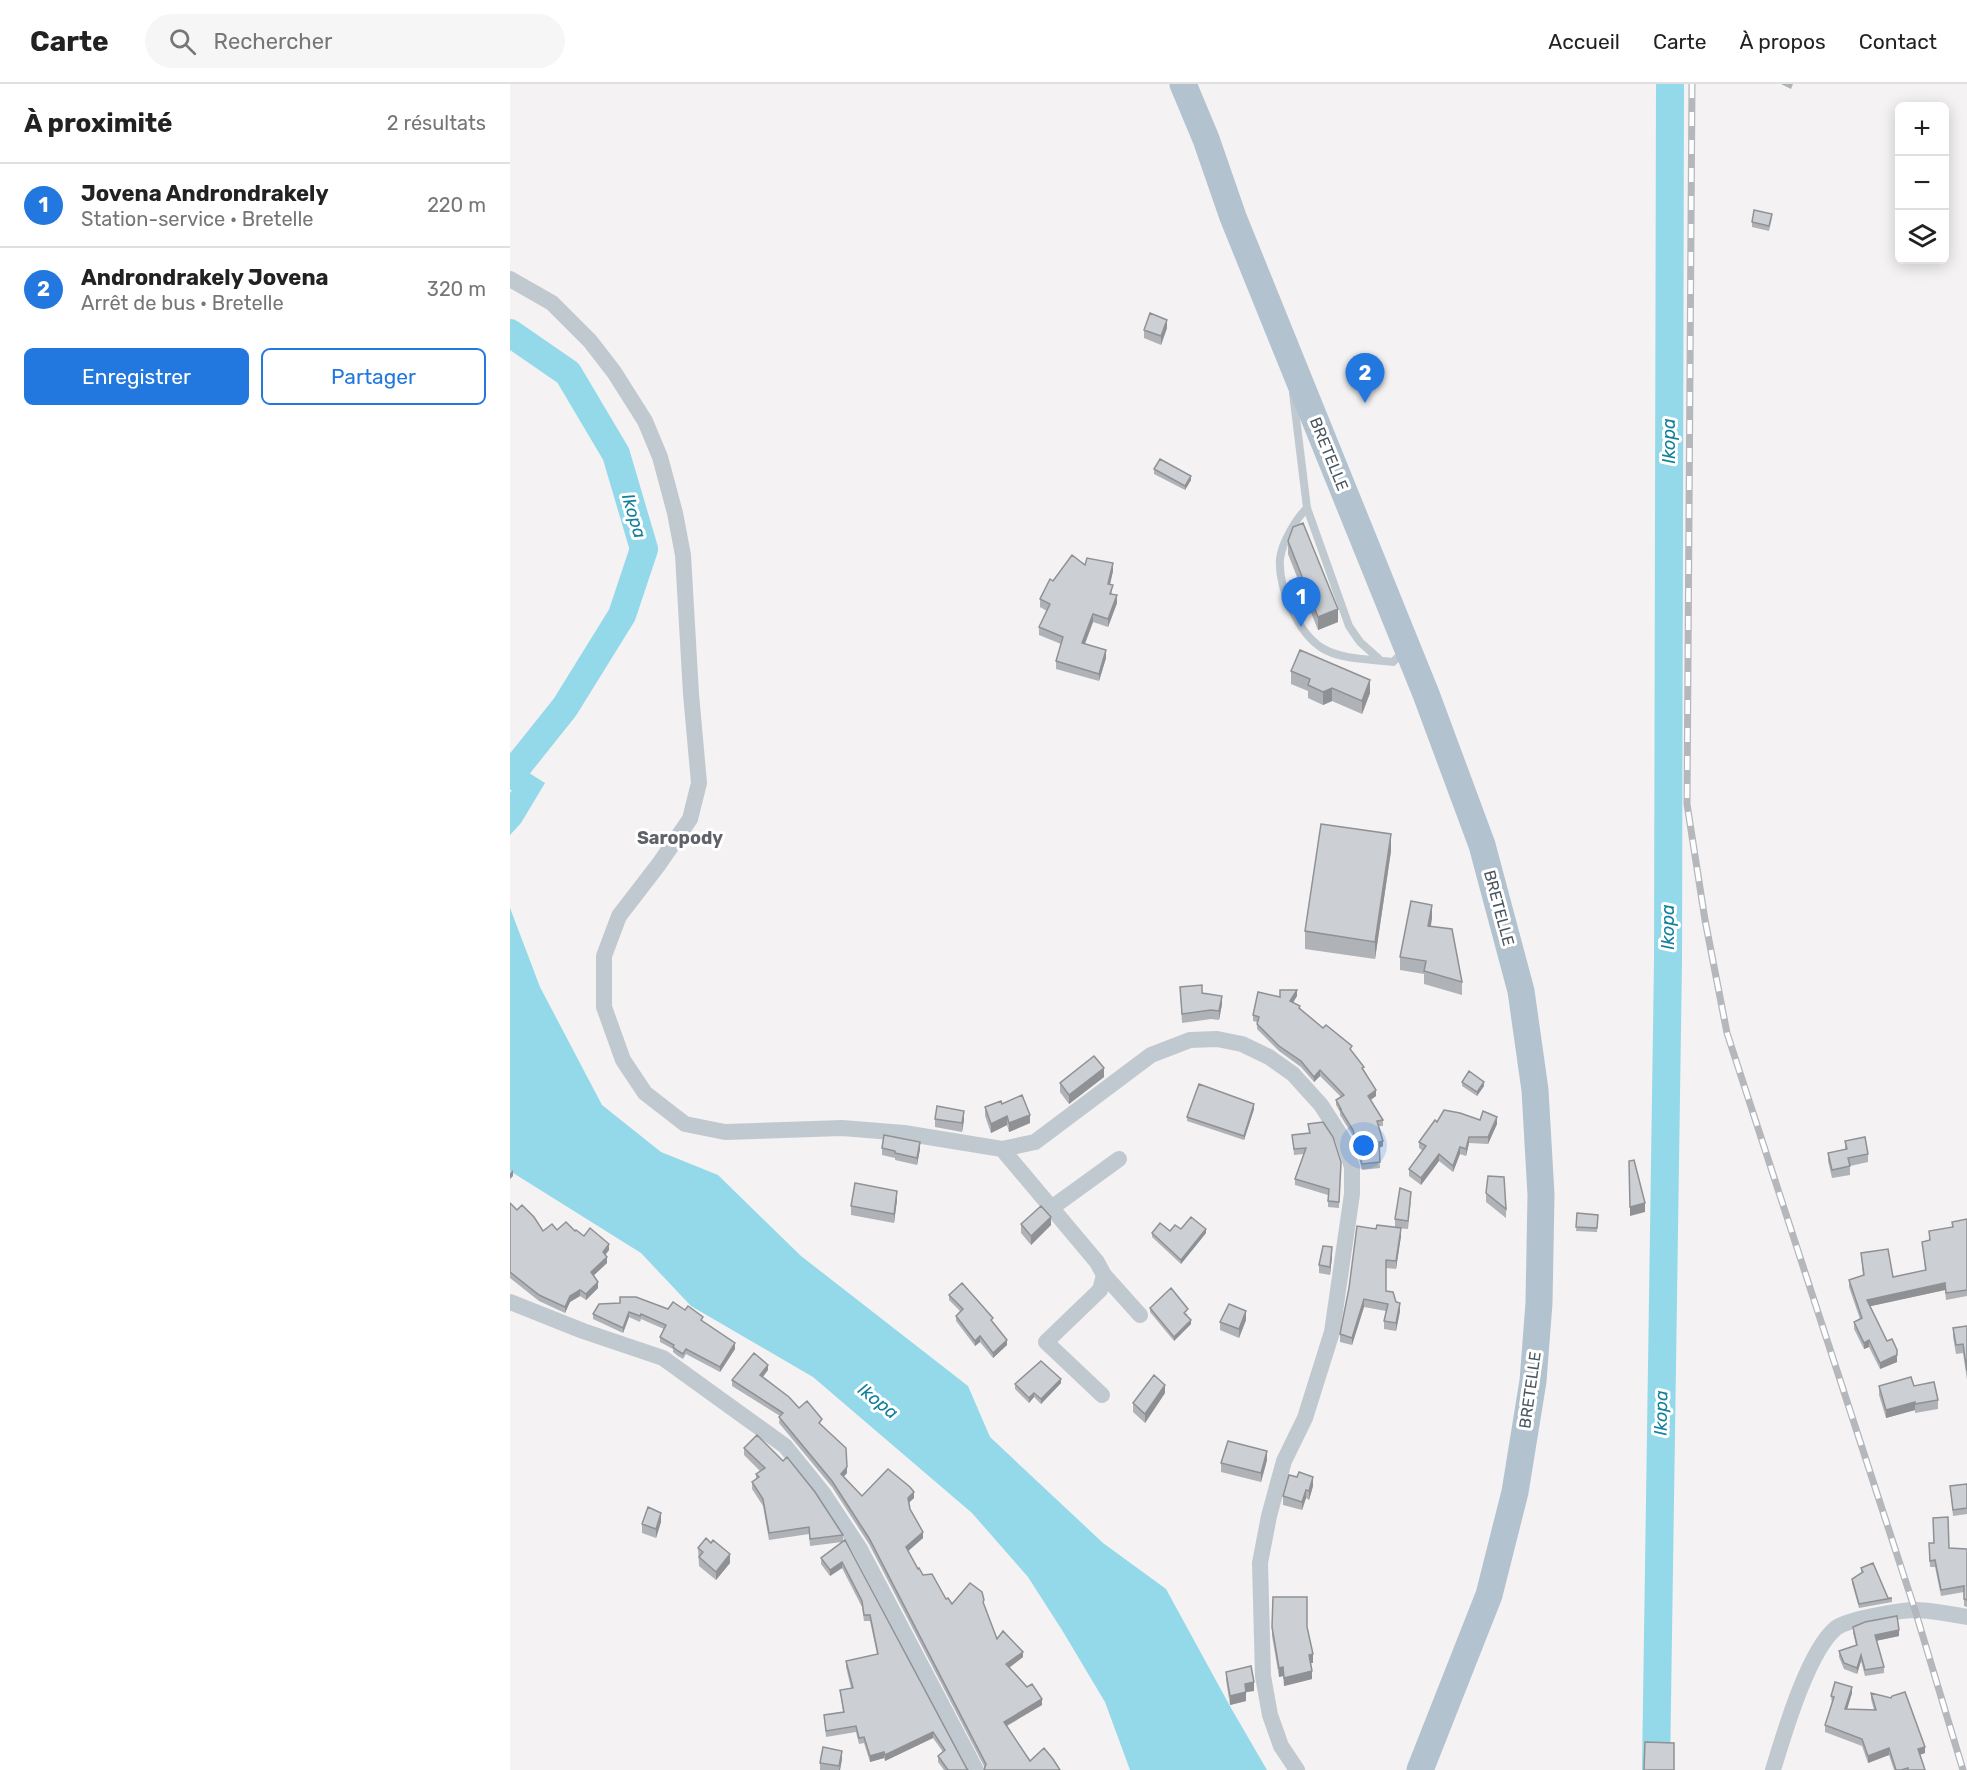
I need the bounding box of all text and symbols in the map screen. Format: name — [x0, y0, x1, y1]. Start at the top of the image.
search box — [145, 14, 565, 68]
text: Carte — [30, 25, 109, 58]
icon: search — [166, 25, 199, 58]
text: Rechercher — [214, 28, 332, 55]
text: Accueil — [1548, 29, 1620, 54]
text: Carte — [1653, 29, 1706, 54]
text: À propos — [1739, 29, 1826, 54]
text: Contact — [1859, 29, 1937, 54]
map controls — [1895, 102, 1949, 264]
button: + — [1895, 102, 1949, 156]
text: À proximité — [24, 108, 173, 139]
text: 2 résultats — [387, 111, 486, 135]
button: − — [1895, 156, 1949, 210]
text: Jovena Androndrakely — [81, 180, 329, 207]
text: 1 — [39, 193, 48, 217]
text: 220 m — [427, 193, 486, 217]
text: Station-service · Bretelle — [81, 207, 314, 231]
button: layers — [1895, 210, 1949, 264]
text: Androndrakely Jovena — [81, 264, 329, 291]
text: 2 — [37, 277, 50, 301]
text: 320 m — [427, 277, 486, 301]
text: Arrêt de bus · Bretelle — [81, 291, 284, 315]
button: Enregistrer — [24, 348, 249, 405]
button: Partager — [261, 348, 486, 405]
pin: 2 — [1346, 354, 1384, 403]
street label: BRETELLE — [1306, 414, 1352, 494]
water label: Ikopa — [1658, 418, 1680, 464]
water label: Ikopa — [617, 491, 651, 541]
pin: 1 — [1282, 578, 1320, 627]
district label: Saropody — [637, 827, 723, 849]
street label: BRETELLE — [1480, 868, 1518, 948]
water label: Ikopa — [1657, 904, 1679, 950]
your location — [1349, 1131, 1378, 1160]
street label: BRETELLE — [1515, 1350, 1545, 1430]
water label: Ikopa — [853, 1378, 903, 1424]
water label: Ikopa — [1650, 1390, 1672, 1436]

